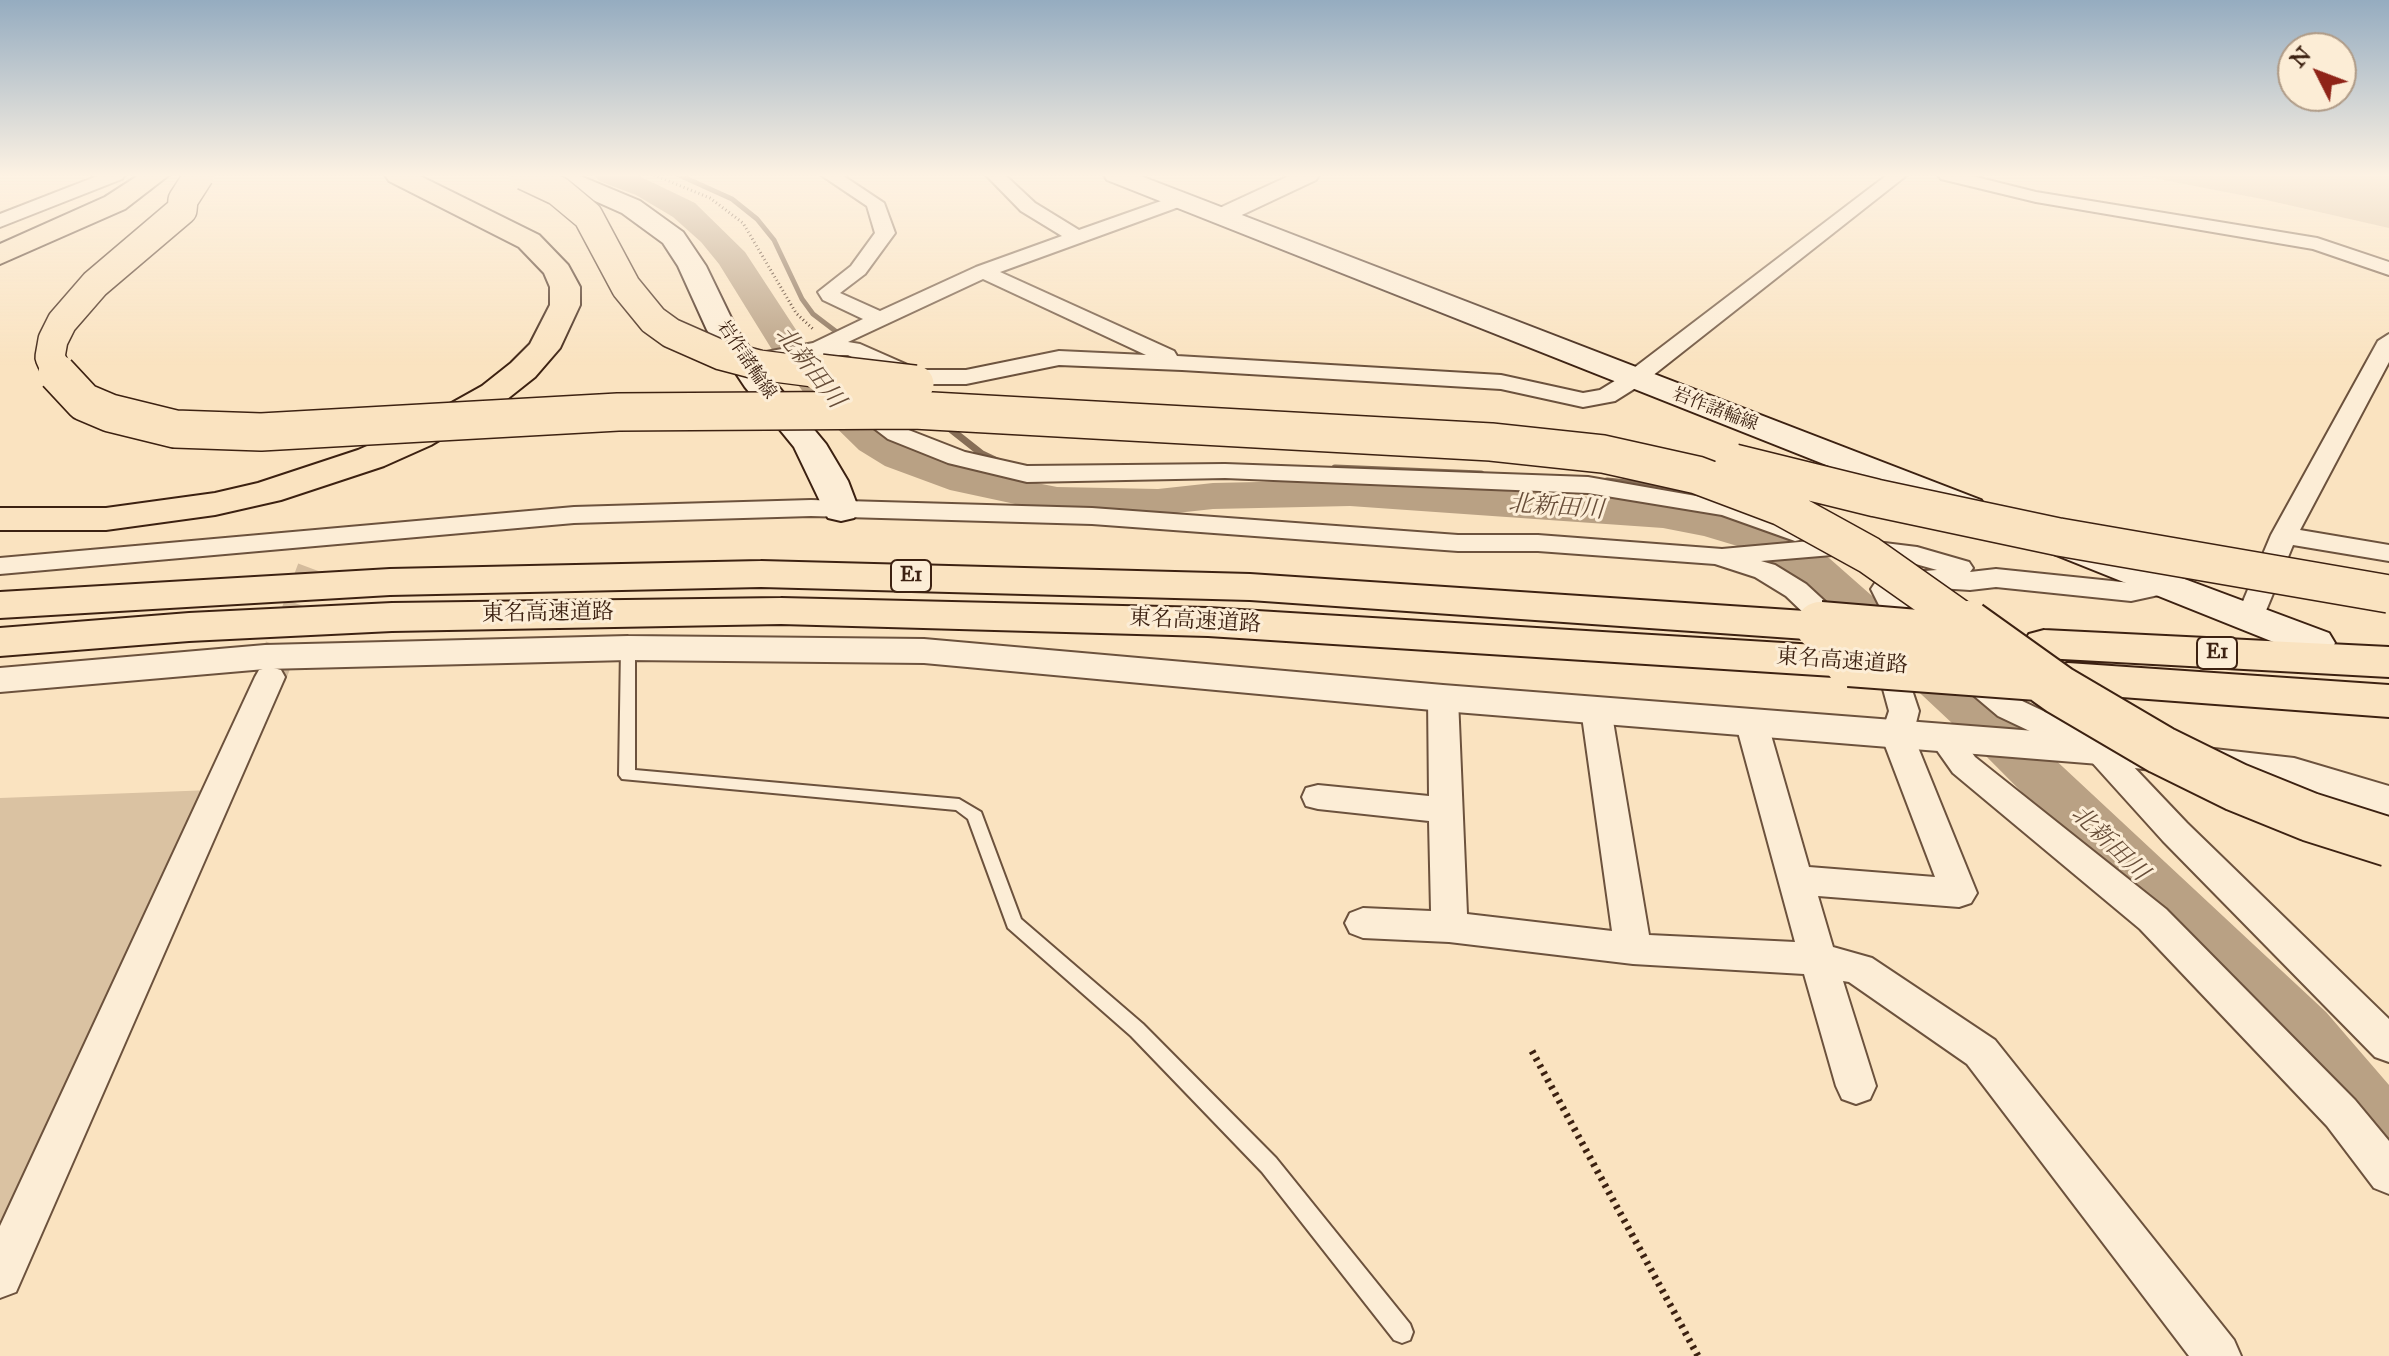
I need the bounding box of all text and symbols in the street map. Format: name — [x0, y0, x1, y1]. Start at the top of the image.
north arrow — [2277, 32, 2357, 112]
text: N — [2284, 41, 2317, 73]
street label: 岩作諸輪線 — [712, 317, 780, 403]
water label: 北新田川 — [768, 321, 850, 415]
street label: 岩作諸輪線 — [1669, 384, 1761, 436]
water label: 北新田川 — [1507, 490, 1605, 526]
road number: E1 — [891, 560, 931, 592]
street label: 東名高速道路 — [482, 600, 614, 628]
street label: 東名高速道路 — [1128, 605, 1262, 639]
road number: E1 — [2197, 637, 2237, 669]
street label: 東名高速道路 — [1775, 644, 1909, 680]
water label: 北新田川 — [2064, 800, 2154, 888]

